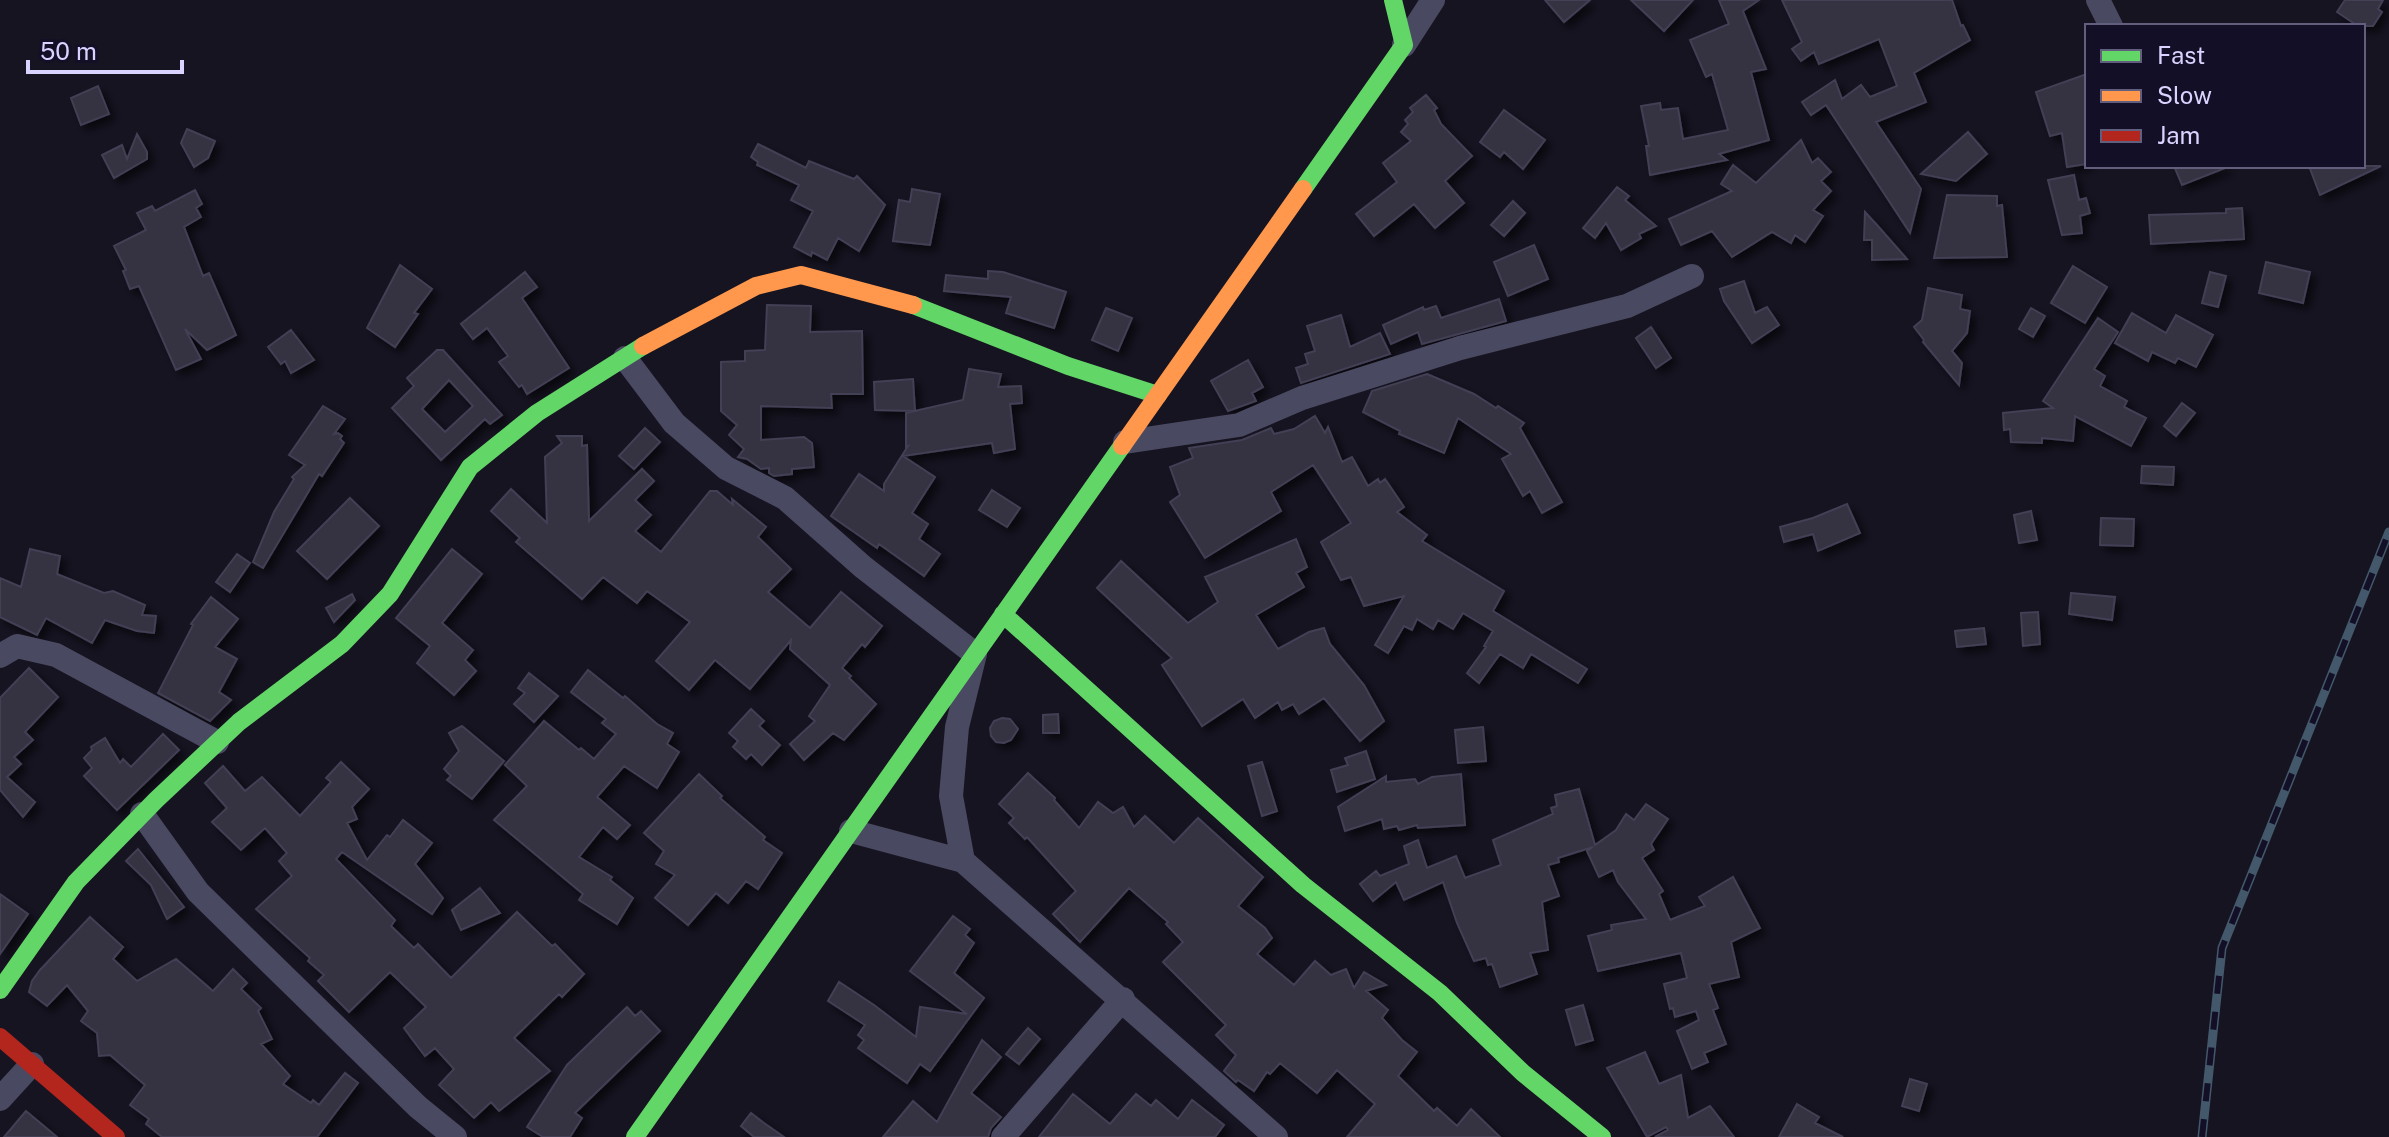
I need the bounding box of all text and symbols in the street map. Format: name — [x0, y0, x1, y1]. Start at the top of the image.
scale bar — [28, 24, 182, 74]
legend — [2085, 24, 2365, 168]
text: 50 m — [40, 37, 97, 65]
text: Fast — [2157, 41, 2205, 69]
text: Slow — [2157, 81, 2212, 109]
text: Jam — [2157, 121, 2200, 149]

